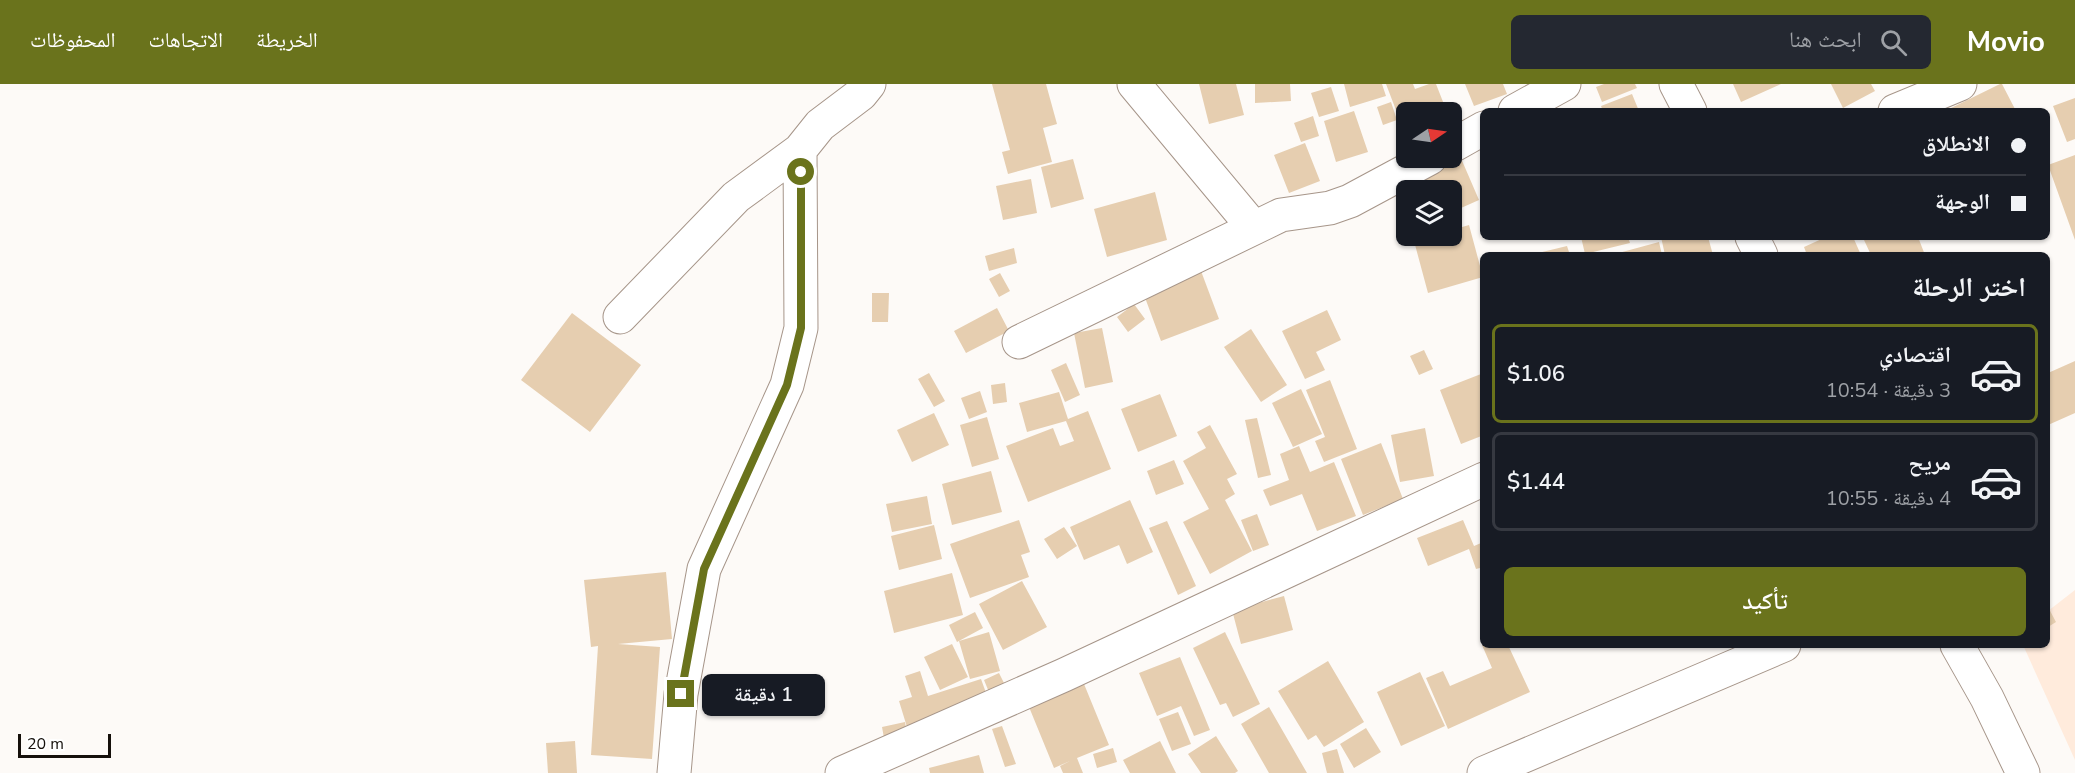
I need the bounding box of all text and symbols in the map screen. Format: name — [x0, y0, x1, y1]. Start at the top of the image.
search box — [1511, 15, 1931, 69]
text: Movio — [1967, 23, 2045, 61]
text: ابحث هنا — [1789, 25, 1862, 55]
text: المحفوظات — [30, 26, 115, 54]
text: الاتجاهات — [148, 26, 223, 54]
text: الخريطة — [256, 26, 318, 54]
icon: search — [1877, 26, 1910, 59]
north arrow — [1396, 102, 1462, 168]
map controls — [1396, 102, 1462, 246]
text: الانطلاق — [1922, 129, 1990, 159]
route start — [787, 158, 814, 185]
button: layers — [1396, 180, 1462, 246]
text: الوجهة — [1935, 187, 1990, 217]
text: اختر الرحلة — [1912, 269, 2026, 306]
text: اقتصادي — [1879, 340, 1951, 370]
icon: car — [1969, 347, 2023, 401]
text: $1.06 — [1507, 359, 1565, 389]
text: 3 دقيقة · 10:54 — [1826, 377, 1951, 404]
text: مريح — [1908, 448, 1951, 478]
icon: car — [1969, 455, 2023, 509]
text: $1.44 — [1507, 467, 1565, 497]
text: 4 دقيقة · 10:55 — [1826, 485, 1951, 512]
button: تأكيد — [1504, 567, 2026, 636]
callout: 1 دقيقة — [702, 673, 825, 715]
route end — [667, 680, 694, 707]
text: 1 دقيقة — [734, 681, 793, 708]
scale bar — [18, 731, 111, 758]
text: 20 m — [27, 733, 64, 755]

